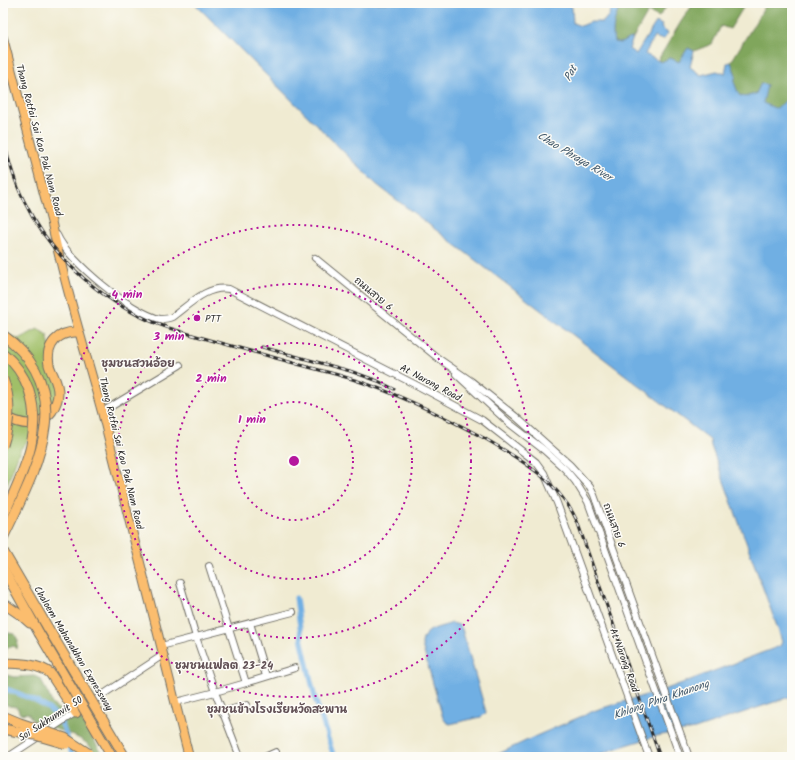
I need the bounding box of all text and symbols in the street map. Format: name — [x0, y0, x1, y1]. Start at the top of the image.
water label: Pat — [559, 61, 583, 84]
street label: Thang Rotfai Sai Kao Pak Nam Road — [11, 63, 67, 219]
water label: Chao Phraya River — [534, 127, 617, 188]
street label: ถนนสาย 6 — [350, 273, 396, 315]
text: 4 min — [112, 285, 143, 304]
place label: PTT — [205, 311, 223, 327]
marker: PTT — [192, 313, 202, 323]
text: 3 min — [153, 327, 185, 346]
district label: ชุมชนสวนอ้อย — [101, 355, 175, 373]
street label: At Narong Road — [397, 360, 465, 406]
text: 2 min — [195, 369, 227, 388]
street label: Thang Rotfai Sai Kao Pak Nam Road — [94, 375, 148, 532]
text: 1 min — [238, 410, 266, 429]
centre of rings — [287, 454, 301, 468]
street label: ถนนสาย 6 — [599, 501, 630, 550]
street label: Chaloem Mahanakhon Expressway — [29, 583, 117, 714]
street label: At Narong Road — [605, 626, 643, 696]
district label: ชุมชนแฟลต 23-24 — [175, 657, 273, 675]
water label: Khlong Phra Khanong — [611, 675, 712, 725]
street label: Soi Sukhumvit 50 — [15, 692, 86, 746]
district label: ชุมชนข้างโรงเรียนวัดสะพาน — [207, 701, 347, 719]

